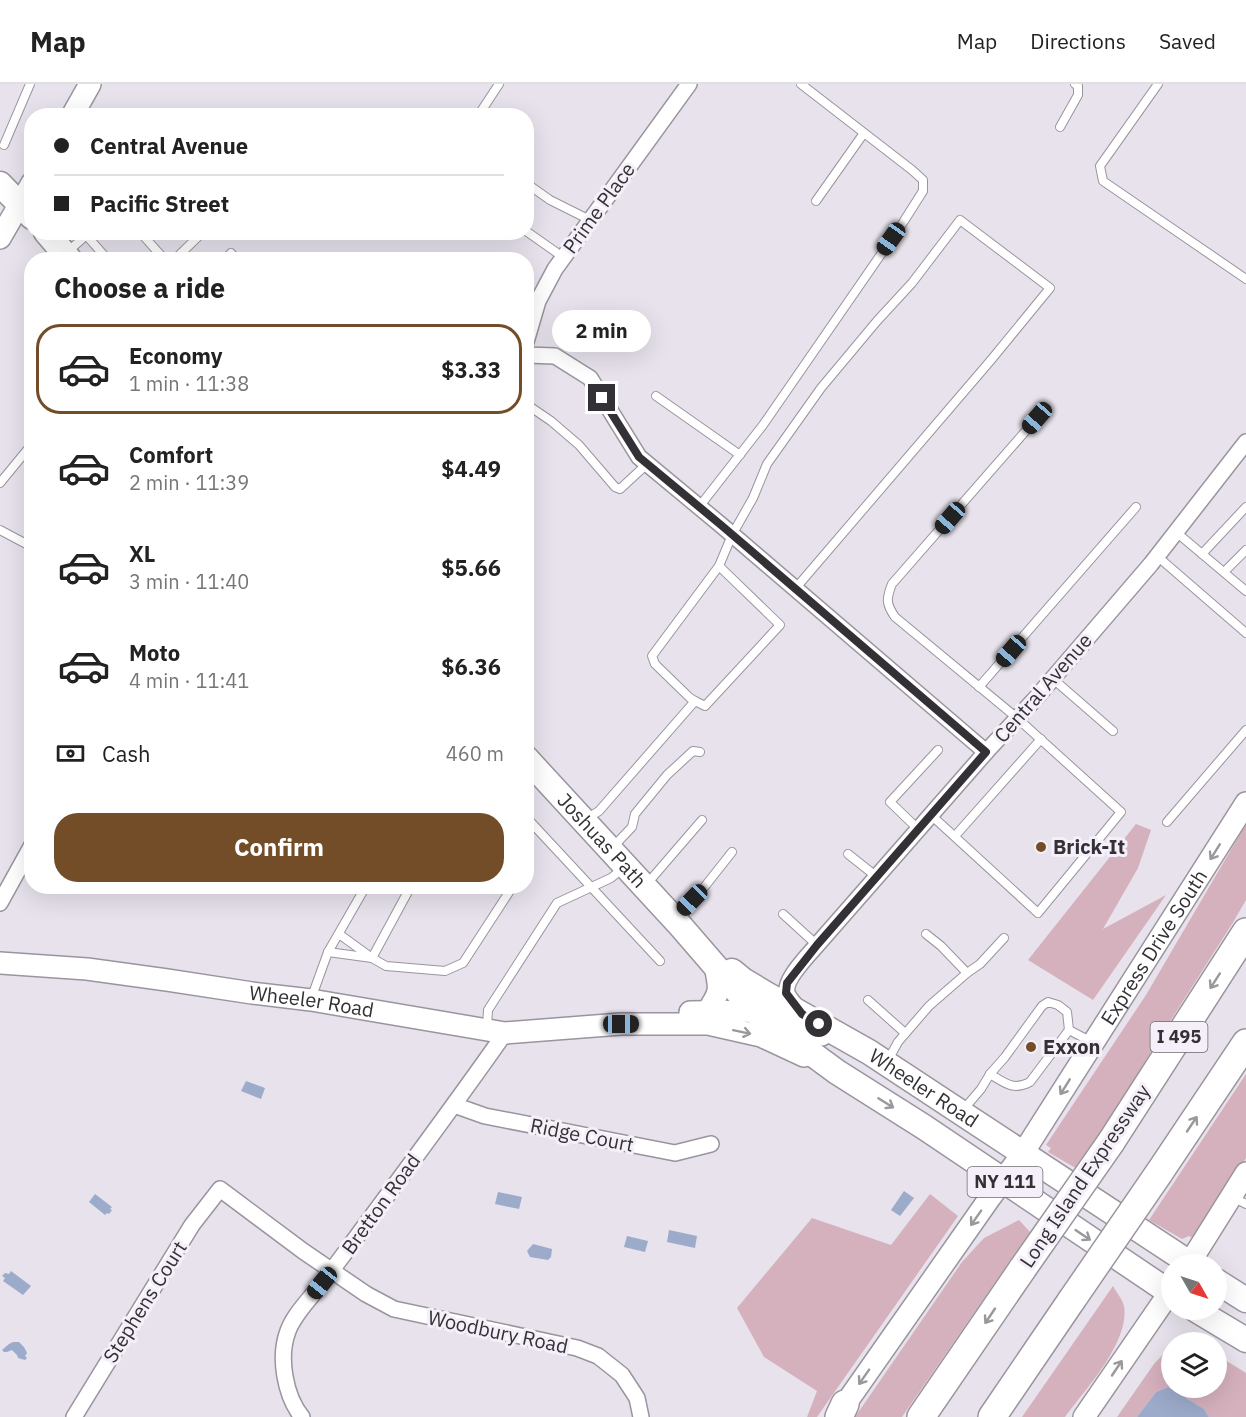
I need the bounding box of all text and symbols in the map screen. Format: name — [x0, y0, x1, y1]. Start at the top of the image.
text: Map — [30, 23, 86, 60]
text: Map — [957, 27, 997, 55]
text: Directions — [1030, 27, 1126, 55]
text: Saved — [1159, 27, 1216, 55]
text: Central Avenue — [90, 131, 248, 160]
street label: Prime Place — [556, 157, 641, 259]
text: Pacific Street — [90, 189, 229, 218]
car — [873, 219, 909, 259]
text: Choose a ride — [54, 270, 225, 305]
callout: 2 min — [552, 311, 652, 353]
text: 2 min — [575, 317, 628, 344]
text: Economy — [129, 341, 223, 370]
icon: car — [57, 342, 111, 396]
text: $3.33 — [441, 355, 501, 384]
text: 1 min · 11:38 — [129, 370, 249, 397]
route end — [588, 384, 615, 411]
car — [1018, 399, 1056, 437]
text: Comfort — [129, 440, 213, 469]
icon: car — [57, 441, 111, 495]
text: $4.49 — [441, 454, 501, 483]
text: 2 min · 11:39 — [129, 469, 249, 496]
car — [931, 499, 969, 537]
text: XL — [129, 539, 155, 568]
icon: car — [57, 540, 111, 594]
text: $5.66 — [441, 553, 501, 582]
text: 3 min · 11:40 — [129, 568, 249, 595]
street label: Central Avenue — [988, 627, 1098, 748]
car — [992, 632, 1030, 670]
text: Moto — [129, 638, 180, 667]
icon: car — [57, 639, 111, 693]
text: $6.36 — [441, 652, 501, 681]
text: 4 min · 11:41 — [129, 667, 249, 694]
icon: cash — [54, 737, 87, 770]
text: Cash — [102, 739, 151, 768]
text: 460 m — [446, 740, 504, 767]
street label: Joshuas Path — [552, 787, 653, 893]
button: Confirm — [54, 813, 504, 882]
place label: Brick-It — [1053, 833, 1125, 860]
marker: Brick-It — [1034, 840, 1048, 854]
one-way arrow — [1208, 843, 1220, 860]
street label: Express Drive South — [1094, 864, 1213, 1030]
car — [673, 881, 711, 919]
one-way arrow — [1208, 973, 1221, 990]
street label: Wheeler Road — [248, 979, 376, 1023]
route start — [805, 1010, 832, 1037]
car — [603, 1015, 639, 1033]
road number: I 495 — [1150, 1022, 1208, 1052]
one-way arrow — [732, 1026, 751, 1038]
place label: Exxon — [1043, 1033, 1100, 1060]
marker: Exxon — [1024, 1040, 1038, 1054]
street label: Wheeler Road — [864, 1042, 984, 1134]
street label: Long Island Expressway — [1013, 1079, 1156, 1273]
one-way arrow — [1058, 1079, 1071, 1096]
one-way arrow — [877, 1098, 894, 1110]
street label: Ridge Court — [528, 1111, 636, 1158]
one-way arrow — [1185, 1116, 1198, 1133]
street label: Bretton Road — [335, 1148, 426, 1260]
road number: NY 111 — [968, 1167, 1042, 1197]
one-way arrow — [970, 1209, 982, 1225]
one-way arrow — [1074, 1229, 1091, 1241]
street label: Stephens Court — [96, 1236, 193, 1368]
north arrow — [1161, 1254, 1227, 1320]
map controls — [1161, 1254, 1227, 1398]
car — [304, 1263, 340, 1303]
street label: Woodbury Road — [426, 1303, 571, 1360]
one-way arrow — [984, 1307, 996, 1324]
button: layers — [1161, 1332, 1227, 1398]
one-way arrow — [1111, 1361, 1123, 1377]
one-way arrow — [858, 1369, 870, 1385]

